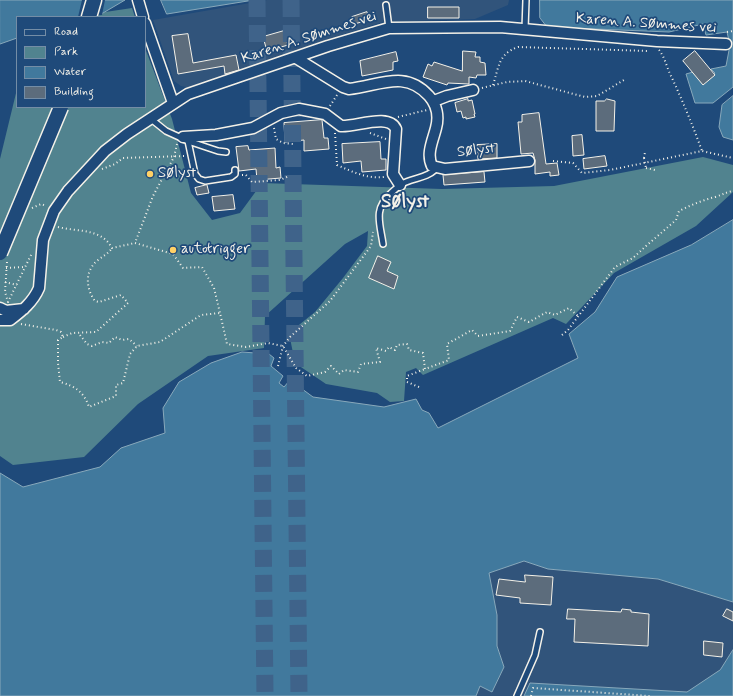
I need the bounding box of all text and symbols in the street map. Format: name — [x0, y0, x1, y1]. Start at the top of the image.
street label: Karen A. Sømmes vei — [239, 8, 379, 68]
street label: Karen A. Sømmes vei — [575, 10, 717, 38]
legend — [16, 16, 146, 108]
text: Road — [54, 24, 78, 40]
text: Park — [54, 44, 78, 60]
text: Water — [54, 64, 86, 80]
text: Building — [54, 84, 94, 100]
street label: Sølyst — [456, 140, 496, 162]
place label: Sølyst — [158, 165, 196, 183]
marker: Sølyst — [145, 169, 155, 179]
district label: Sølyst — [381, 192, 429, 214]
place label: autotrigger — [181, 241, 250, 259]
marker: autotrigger — [168, 245, 178, 255]

